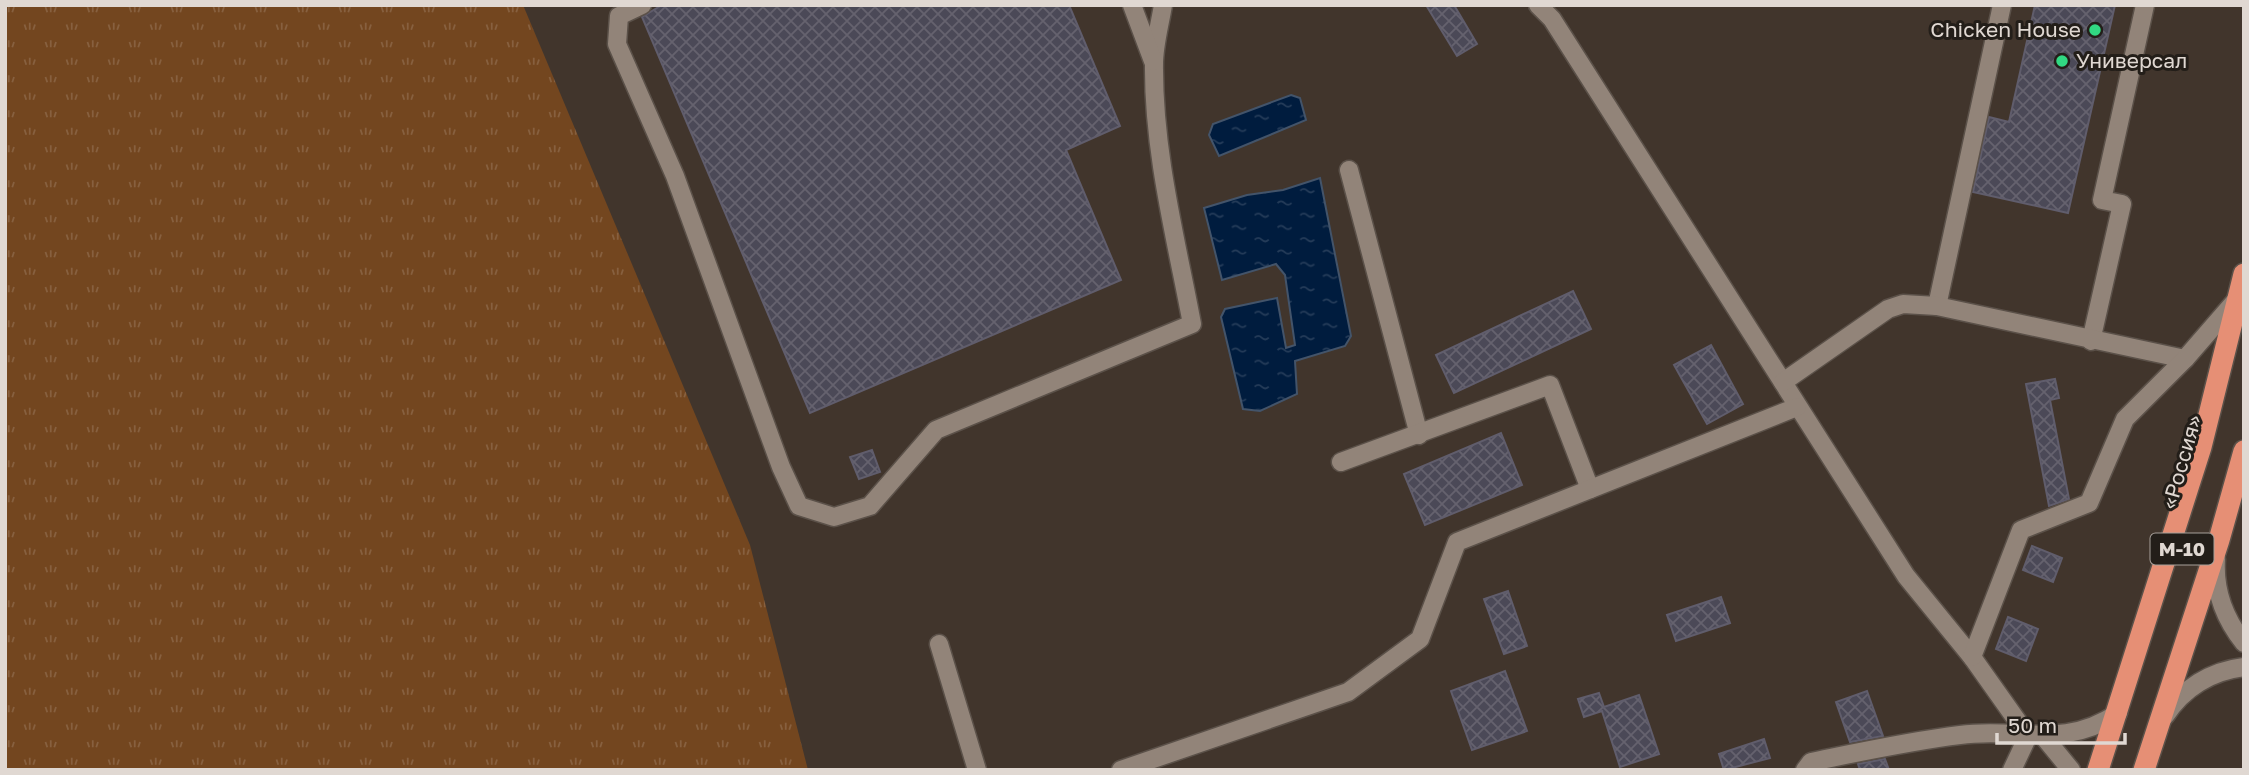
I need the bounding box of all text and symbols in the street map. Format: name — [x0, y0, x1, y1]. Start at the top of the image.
place label: Chicken House — [1930, 16, 2081, 42]
marker: Chicken House — [2087, 22, 2103, 38]
place label: Универсал — [2076, 47, 2187, 73]
marker: Универсал — [2054, 53, 2070, 69]
street label: «Россия» — [2155, 412, 2207, 512]
road number: М-10 — [2150, 534, 2214, 564]
scale bar — [1997, 702, 2125, 746]
text: 50 m — [2008, 712, 2057, 738]

